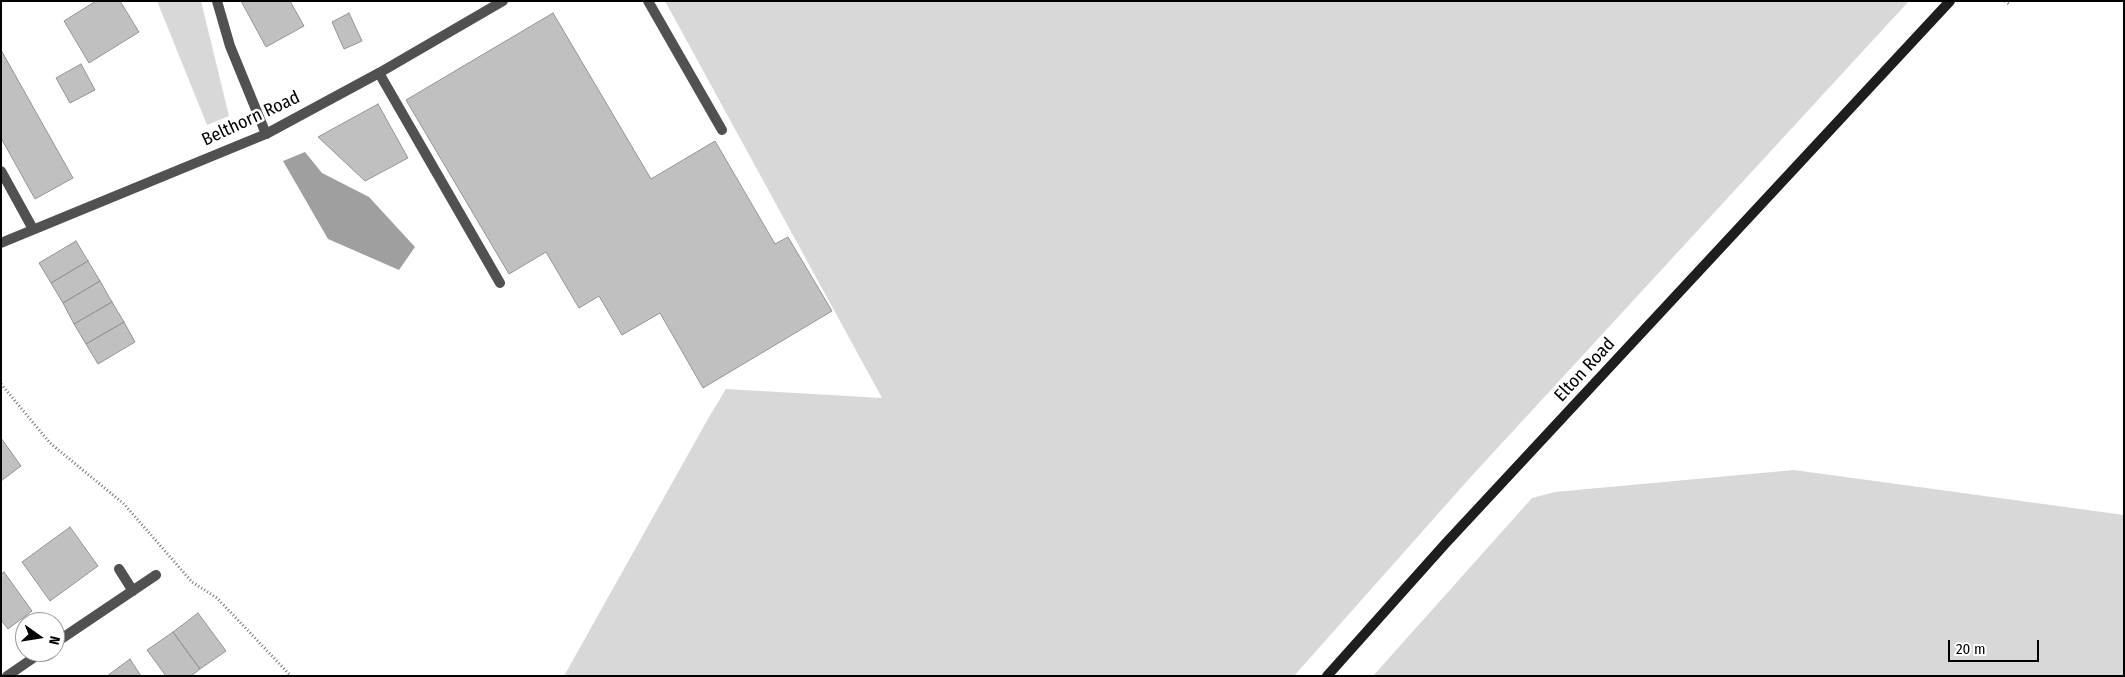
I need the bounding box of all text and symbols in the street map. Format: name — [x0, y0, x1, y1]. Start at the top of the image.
street label: Belthorn Road — [199, 87, 303, 151]
street label: Elton Road — [1550, 334, 1620, 406]
north arrow — [15, 612, 65, 662]
scale bar — [1950, 630, 2041, 662]
text: N — [45, 634, 63, 646]
text: 20 m — [1956, 640, 1986, 658]

